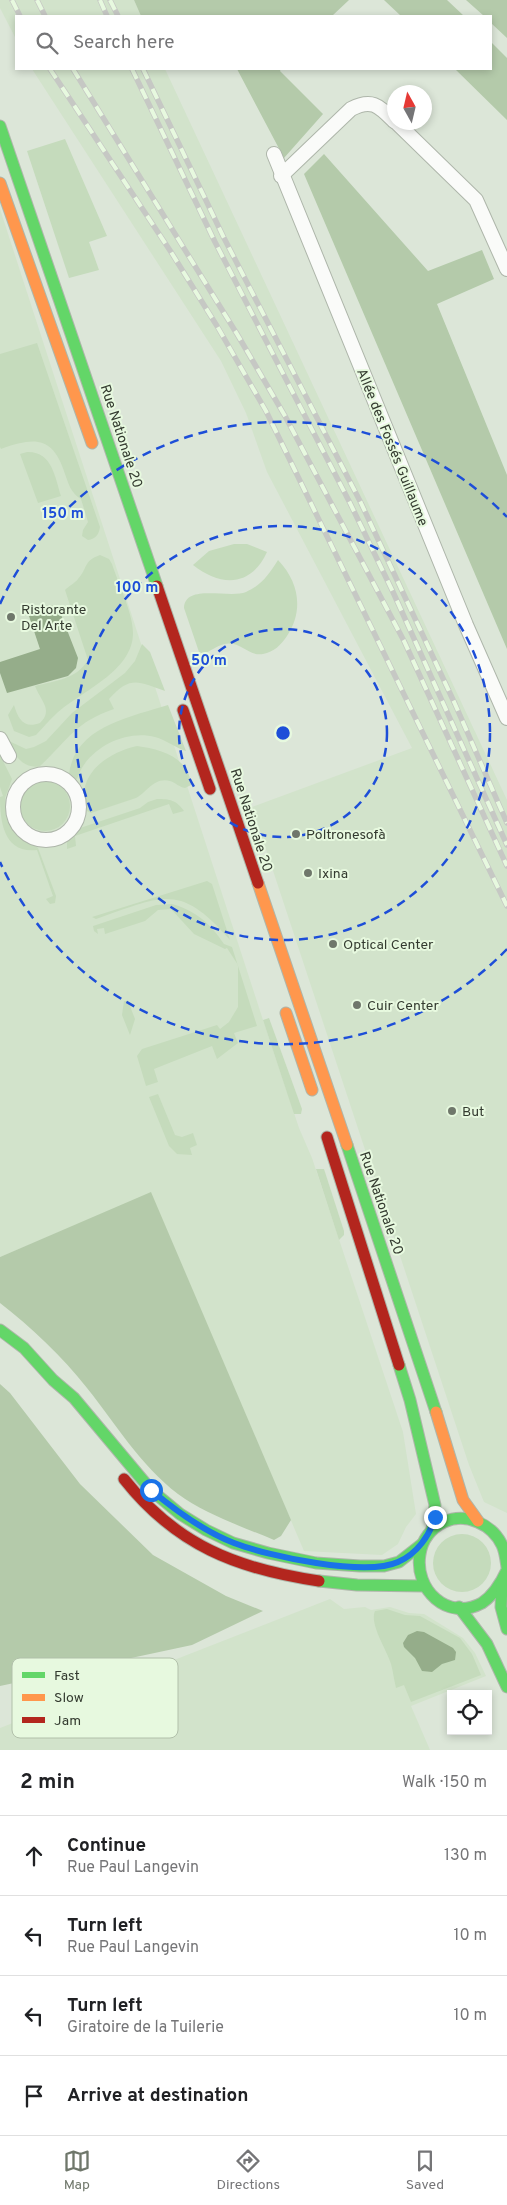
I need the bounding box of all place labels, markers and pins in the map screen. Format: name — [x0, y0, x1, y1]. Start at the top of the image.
place label: Ristorante Del Arte — [21, 602, 86, 635]
marker: Ristorante Del Arte — [5, 611, 17, 623]
centre of rings — [274, 724, 292, 742]
place label: Poltronesofà — [306, 827, 386, 844]
marker: Poltronesofà — [290, 828, 302, 840]
place label: Ixina — [318, 866, 348, 883]
marker: Ixina — [302, 867, 314, 879]
place label: Optical Center — [343, 937, 434, 954]
marker: Optical Center — [327, 938, 339, 950]
place label: Cuir Center — [367, 998, 440, 1015]
marker: Cuir Center — [351, 999, 363, 1011]
place label: But — [462, 1104, 484, 1121]
marker: But — [446, 1105, 458, 1117]

